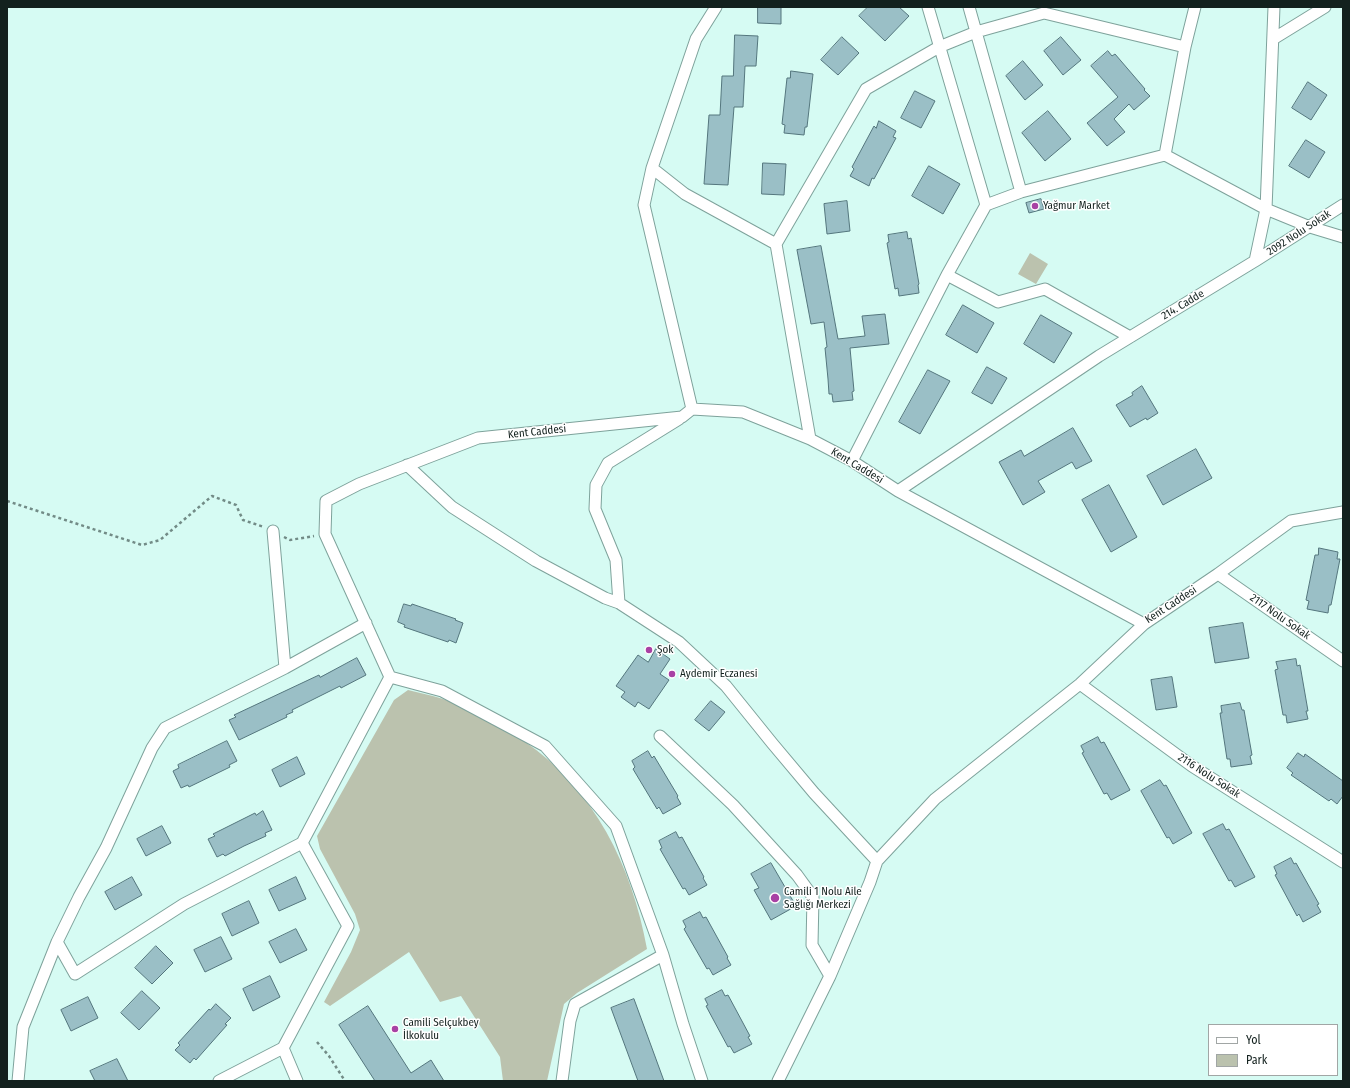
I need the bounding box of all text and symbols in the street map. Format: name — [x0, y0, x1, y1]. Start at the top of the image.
place label: Yağmur Market — [1043, 199, 1110, 213]
marker: Yağmur Market — [1030, 201, 1040, 211]
street label: 2092 Nolu Sokak — [1265, 207, 1333, 259]
street label: 214. Cadde — [1159, 287, 1207, 323]
street label: Kent Caddesi — [507, 422, 567, 442]
street label: Kent Caddesi — [828, 445, 886, 487]
street label: Kent Caddesi — [1143, 583, 1199, 627]
street label: 2117 Nolu Sokak — [1247, 591, 1313, 643]
place label: Şok — [657, 643, 673, 657]
marker: Şok — [644, 645, 654, 655]
place label: Aydemir Eczanesi — [680, 667, 758, 681]
marker: Aydemir Eczanesi — [667, 669, 677, 679]
street label: 2116 Nolu Sokak — [1175, 751, 1243, 801]
place label: Camili 1 Nolu Aile Sağlığı Merkezi — [784, 885, 862, 911]
marker: Camili 1 Nolu Aile Sağlığı Merkezi — [769, 892, 781, 904]
place label: Camili Selçukbey İlkokulu — [403, 1016, 479, 1042]
marker: Camili Selçukbey İlkokulu — [390, 1024, 400, 1034]
legend — [1208, 1024, 1338, 1076]
text: Yol — [1246, 1033, 1261, 1047]
text: Park — [1246, 1053, 1267, 1067]

